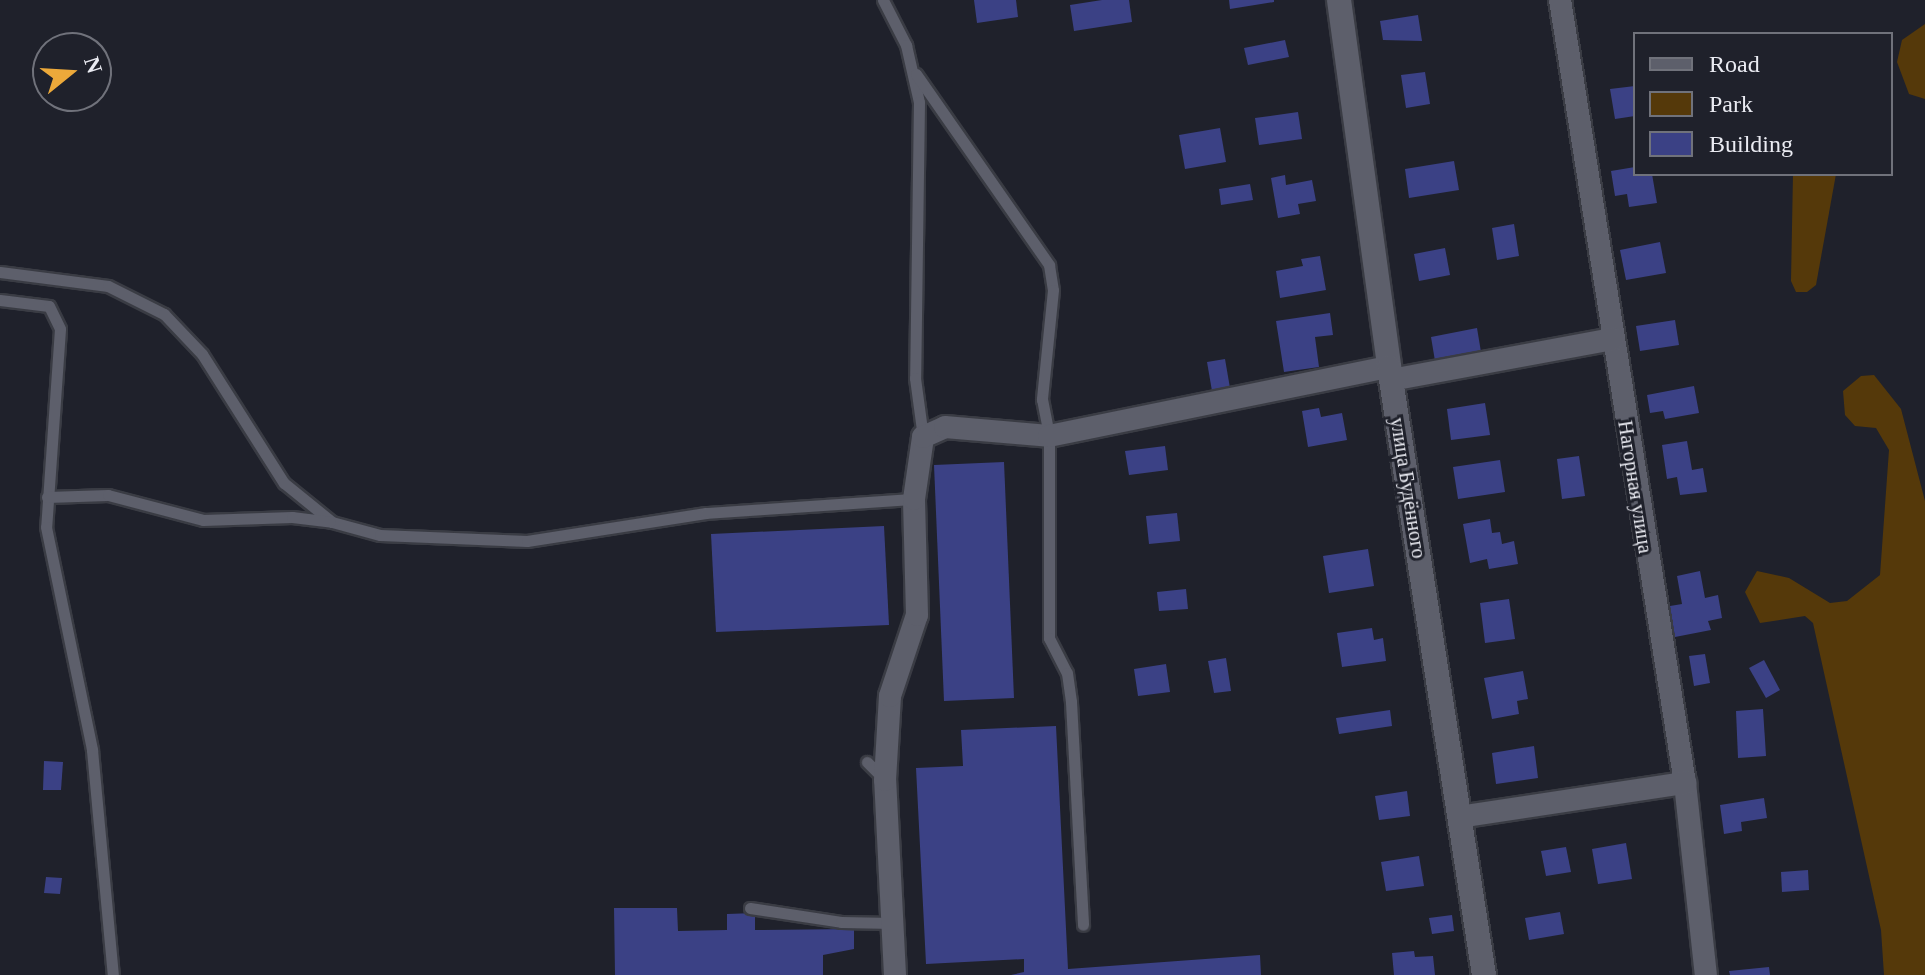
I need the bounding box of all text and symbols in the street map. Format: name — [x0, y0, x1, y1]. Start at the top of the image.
north arrow — [32, 32, 112, 112]
legend — [1633, 32, 1893, 176]
text: Road — [1709, 51, 1760, 77]
text: N — [79, 54, 108, 76]
text: Park — [1709, 91, 1753, 117]
text: Building — [1709, 131, 1793, 157]
street label: улица Будённого — [1385, 416, 1431, 560]
street label: Нагорная улица — [1613, 419, 1657, 555]

